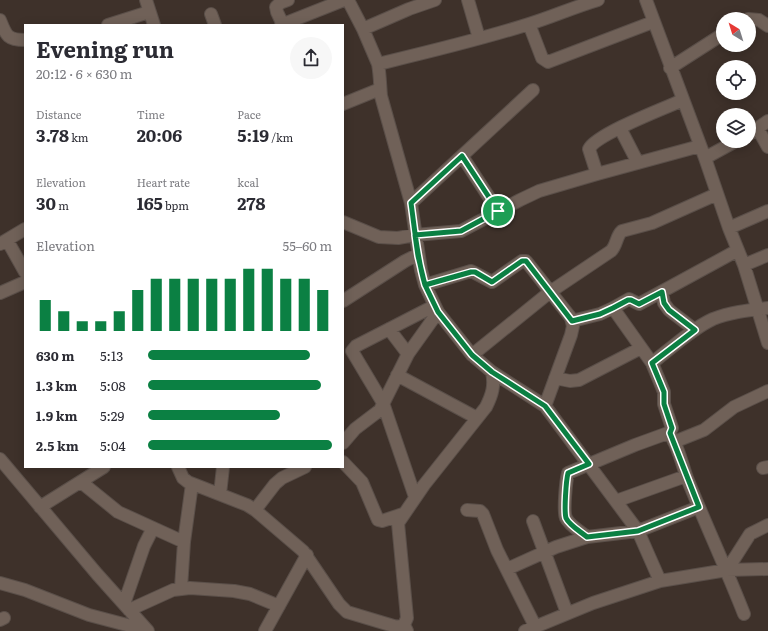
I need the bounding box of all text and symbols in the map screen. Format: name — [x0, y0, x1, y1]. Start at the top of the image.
north arrow — [716, 12, 756, 52]
map controls — [716, 12, 756, 148]
text: Evening run — [36, 32, 174, 65]
button: share — [290, 37, 332, 79]
button: locate — [716, 60, 756, 100]
text: 20:12 · 6 × 630 m — [36, 64, 132, 83]
text: Distance — [36, 106, 81, 122]
text: Time — [137, 106, 165, 122]
text: Pace — [237, 106, 261, 122]
button: layers — [716, 108, 756, 148]
text: 3.78 — [36, 122, 69, 147]
text: 20:06 — [137, 122, 182, 147]
text: 5:19 — [237, 122, 269, 147]
text: km — [69, 129, 89, 145]
text: /km — [269, 129, 293, 145]
text: Elevation — [36, 174, 86, 190]
text: Heart rate — [137, 174, 190, 190]
text: kcal — [237, 174, 259, 190]
text: 30 — [36, 190, 56, 215]
text: 165 — [137, 190, 163, 215]
text: 278 — [237, 190, 265, 215]
pin — [481, 194, 515, 228]
text: m — [56, 197, 69, 213]
text: bpm — [163, 197, 189, 213]
icon: arrive — [487, 200, 509, 222]
text: Elevation — [36, 236, 95, 255]
text: 55–60 m — [283, 236, 332, 255]
text: 630 m — [36, 346, 74, 365]
text: 5:13 — [100, 346, 123, 365]
text: 1.3 km — [36, 376, 77, 395]
text: 5:08 — [100, 376, 126, 395]
text: 1.9 km — [36, 406, 77, 425]
text: 5:29 — [100, 406, 124, 425]
text: 2.5 km — [36, 436, 79, 455]
text: 5:04 — [100, 436, 126, 455]

